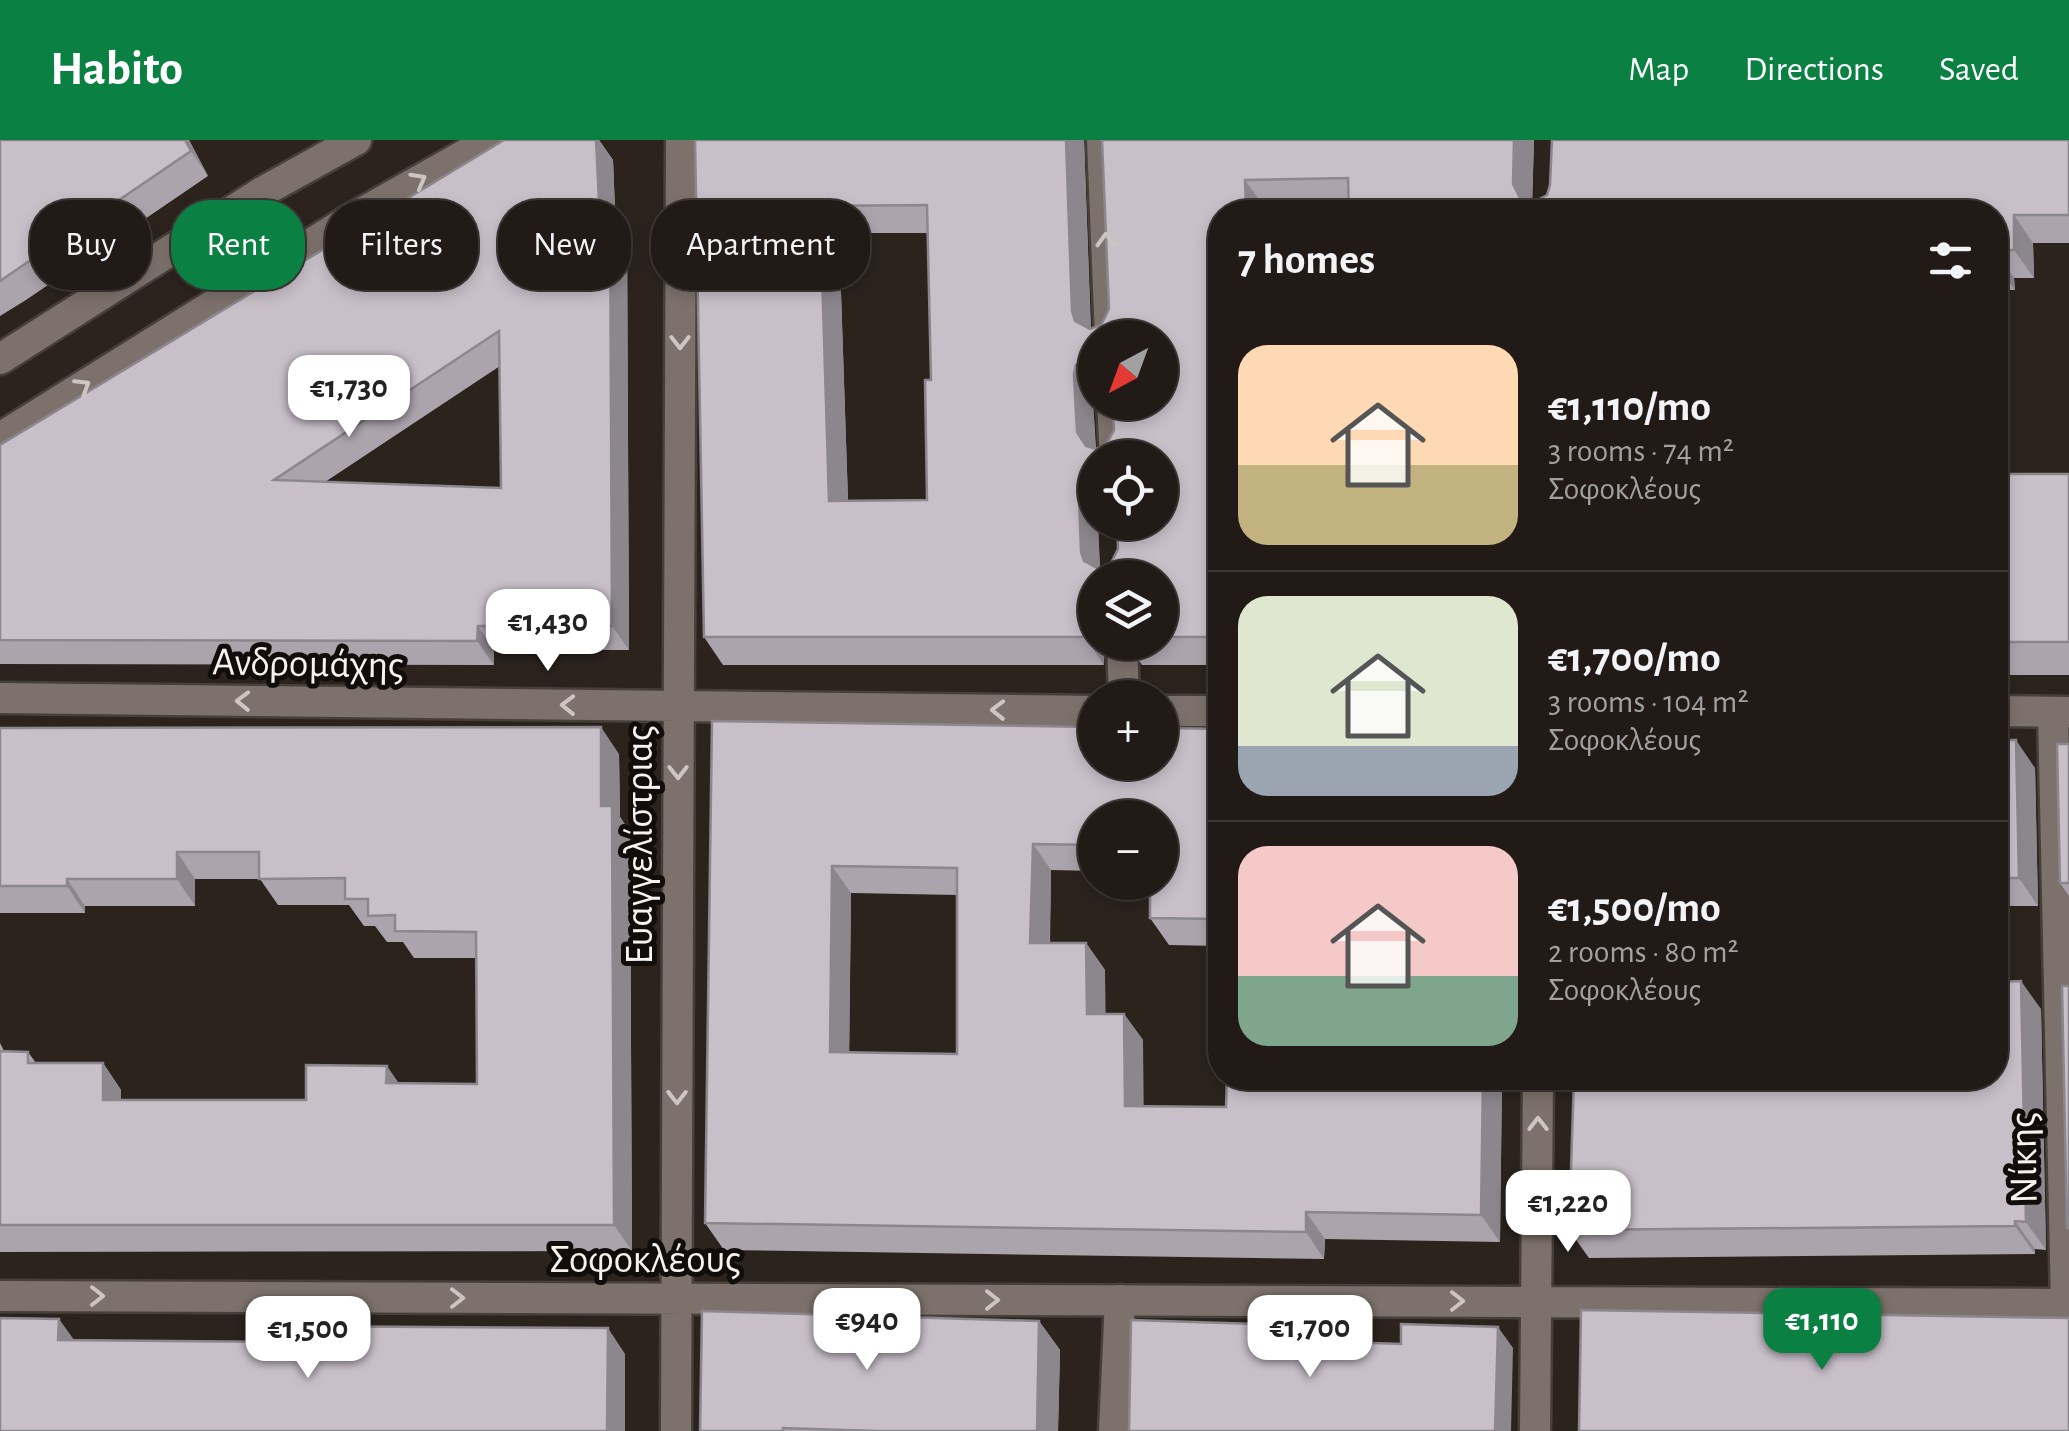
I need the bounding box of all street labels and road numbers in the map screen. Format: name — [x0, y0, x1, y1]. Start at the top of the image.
street label: Ανδρομάχης — [212, 642, 404, 686]
street label: Ευαγγελίστριας — [620, 725, 660, 965]
street label: Νίκης — [2003, 1112, 2045, 1204]
street label: Σοφοκλέους — [549, 1240, 741, 1280]

